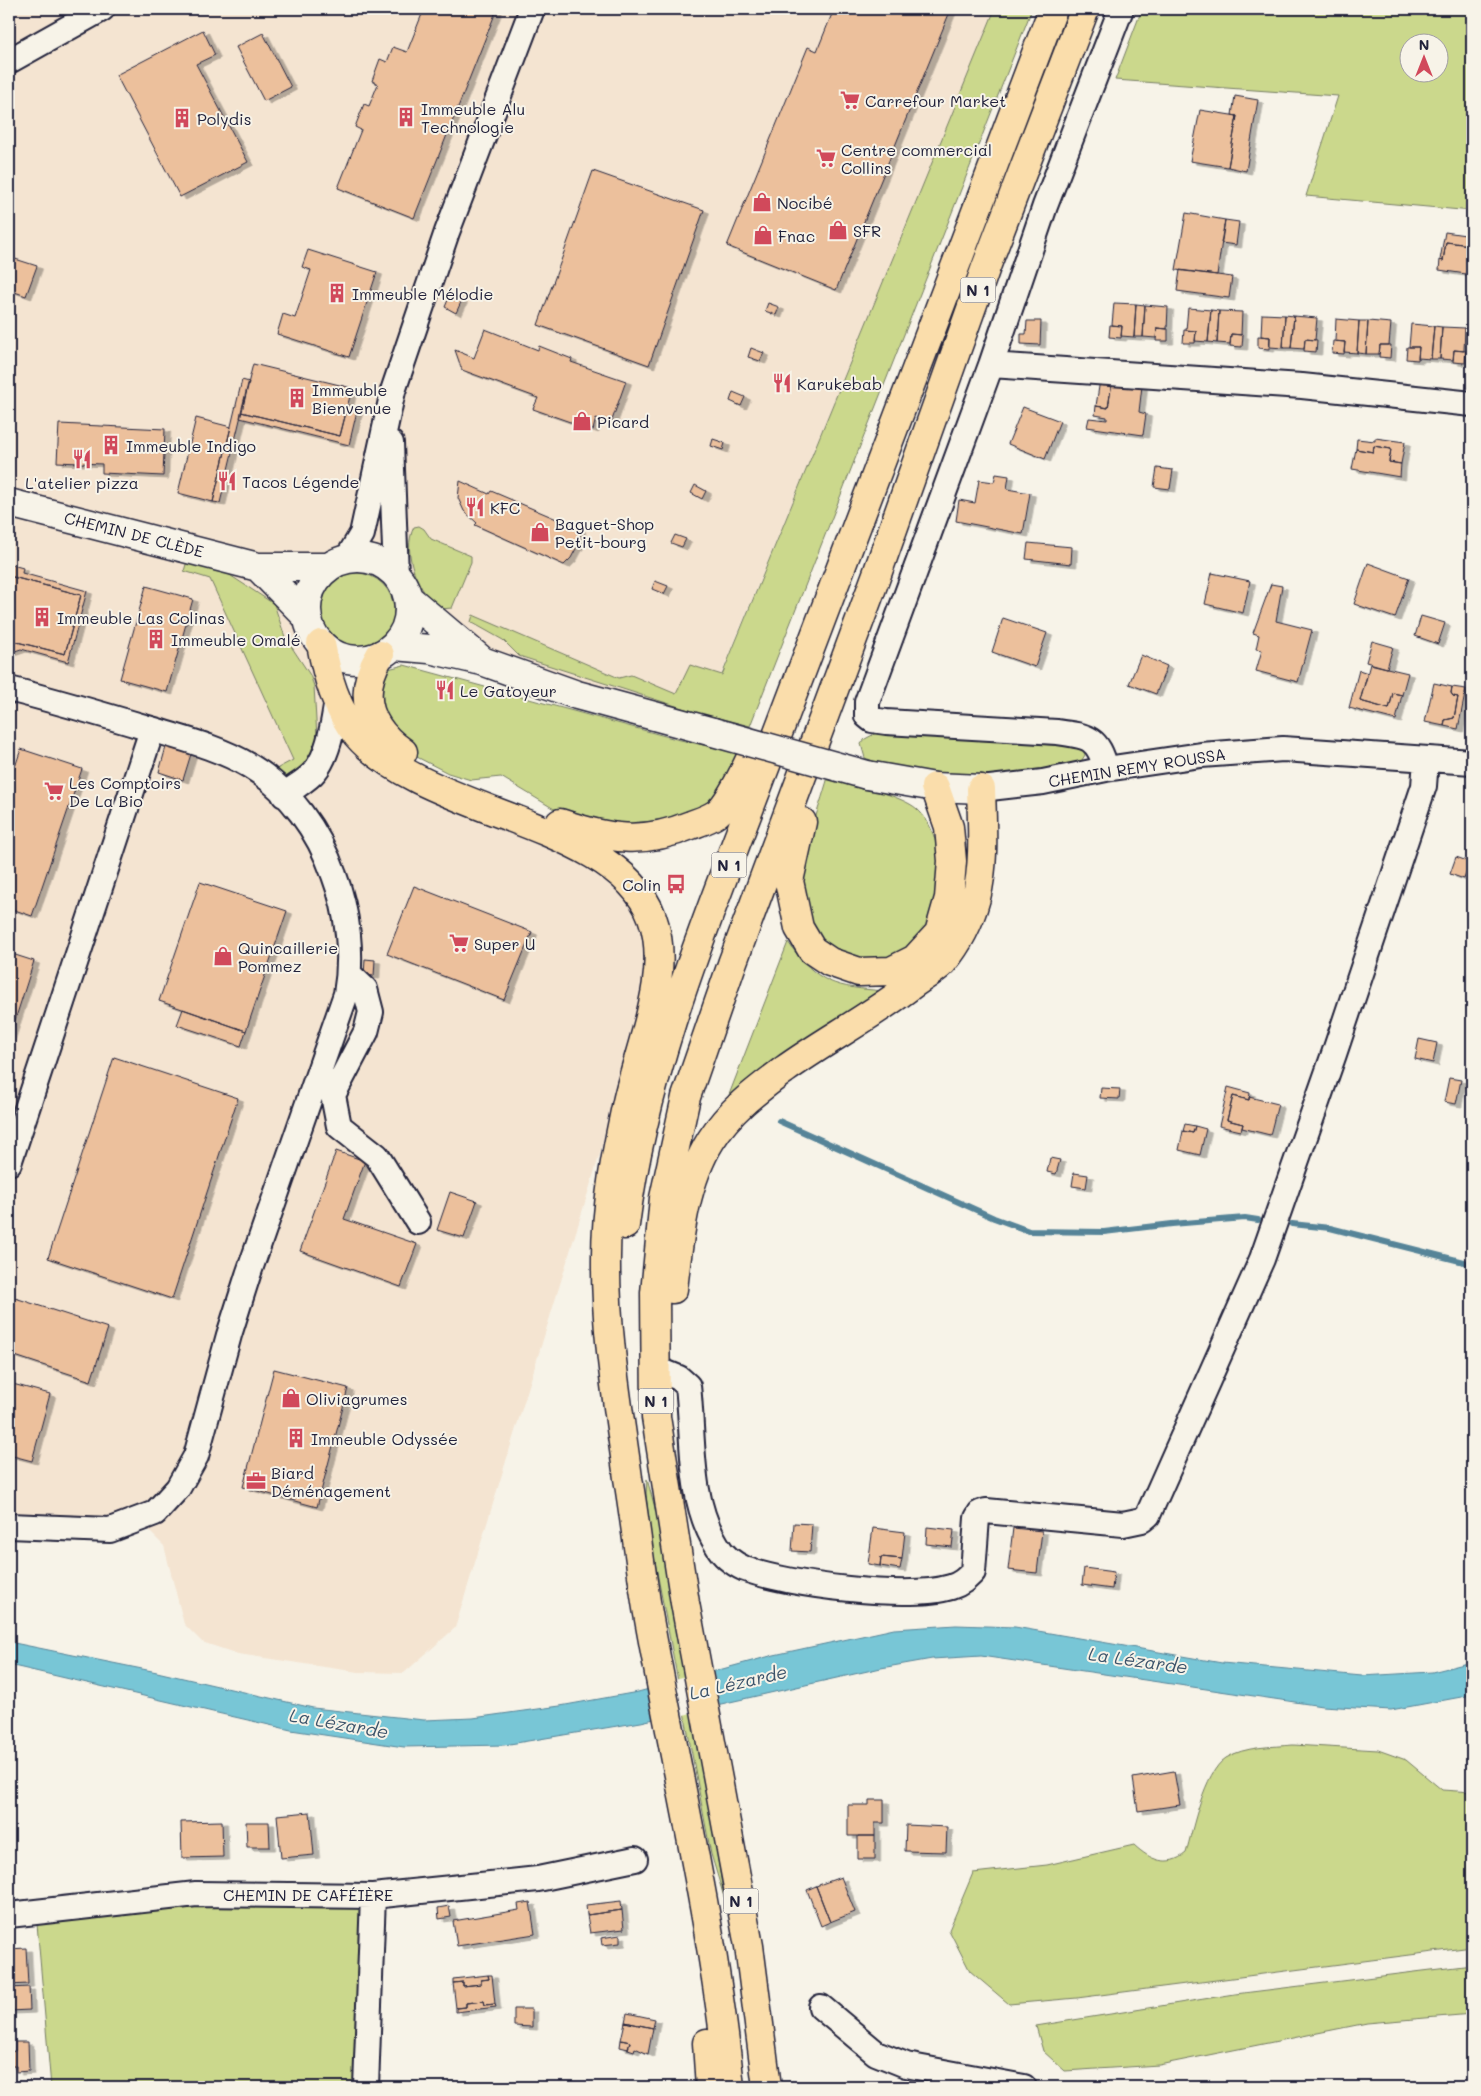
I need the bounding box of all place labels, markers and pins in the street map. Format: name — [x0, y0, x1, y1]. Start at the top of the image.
supermarket icon: Carrefour Market — [839, 89, 861, 111]
place label: Carrefour Market — [865, 90, 1006, 111]
place label: Immeuble Alu Technologie — [421, 98, 525, 137]
building icon: Immeuble Alu Technologie — [395, 106, 417, 128]
building icon: Polydis — [171, 107, 193, 129]
place label: Polydis — [197, 108, 251, 129]
place label: Centre commercial Collins — [841, 139, 992, 178]
supermarket icon: Centre commercial Collins — [815, 147, 837, 169]
shop icon: Nocibé — [751, 191, 773, 213]
place label: Nocibé — [777, 192, 833, 213]
shop icon: SFR — [827, 219, 849, 241]
place label: SFR — [853, 220, 881, 241]
shop icon: Fnac — [752, 224, 774, 246]
place label: Fnac — [778, 225, 815, 246]
building icon: Immeuble Mélodie — [326, 282, 348, 304]
place label: Immeuble Mélodie — [352, 283, 494, 304]
restaurant icon: Karukebab — [771, 372, 793, 394]
place label: Karukebab — [797, 373, 882, 394]
place label: Immeuble Bienvenue — [312, 379, 392, 418]
building icon: Immeuble Bienvenue — [286, 387, 308, 409]
shop icon: Picard — [571, 410, 593, 432]
place label: Picard — [597, 411, 649, 432]
building icon: Immeuble Indigo — [100, 434, 122, 456]
place label: Immeuble Indigo — [126, 435, 256, 456]
restaurant icon: L'atelier pizza — [71, 448, 93, 470]
restaurant icon: Tacos Légende — [216, 470, 238, 492]
place label: Tacos Légende — [242, 471, 359, 492]
place label: L'atelier pizza — [25, 472, 139, 493]
restaurant icon: KFC — [464, 496, 486, 518]
place label: KFC — [490, 497, 520, 518]
place label: Baguet-Shop Petit-bourg — [555, 513, 654, 552]
shop icon: Baguet-Shop Petit-bourg — [529, 521, 551, 543]
building icon: Immeuble Las Colinas — [31, 606, 53, 628]
place label: Immeuble Las Colinas — [57, 607, 225, 628]
building icon: Immeuble Omalé — [145, 628, 167, 650]
place label: Immeuble Omalé — [171, 629, 301, 650]
restaurant icon: Le Gatoyeur — [434, 679, 456, 701]
place label: Le Gatoyeur — [460, 680, 557, 701]
place label: Les Comptoirs De La Bio — [69, 772, 181, 811]
supermarket icon: Les Comptoirs De La Bio — [43, 780, 65, 802]
bus stop icon: Colin — [665, 873, 687, 895]
place label: Colin — [622, 874, 661, 895]
supermarket icon: Super U — [448, 932, 470, 954]
place label: Super U — [474, 933, 535, 954]
place label: Quincaillerie Pommez — [238, 937, 338, 976]
shop icon: Quincaillerie Pommez — [212, 945, 234, 967]
shop icon: Oliviagrumes — [280, 1387, 302, 1409]
place label: Oliviagrumes — [306, 1388, 407, 1409]
building icon: Immeuble Odyssée — [285, 1427, 307, 1449]
place label: Immeuble Odyssée — [311, 1428, 458, 1449]
place label: Biard Déménagement — [271, 1462, 391, 1501]
office icon: Biard Déménagement — [245, 1470, 267, 1492]

